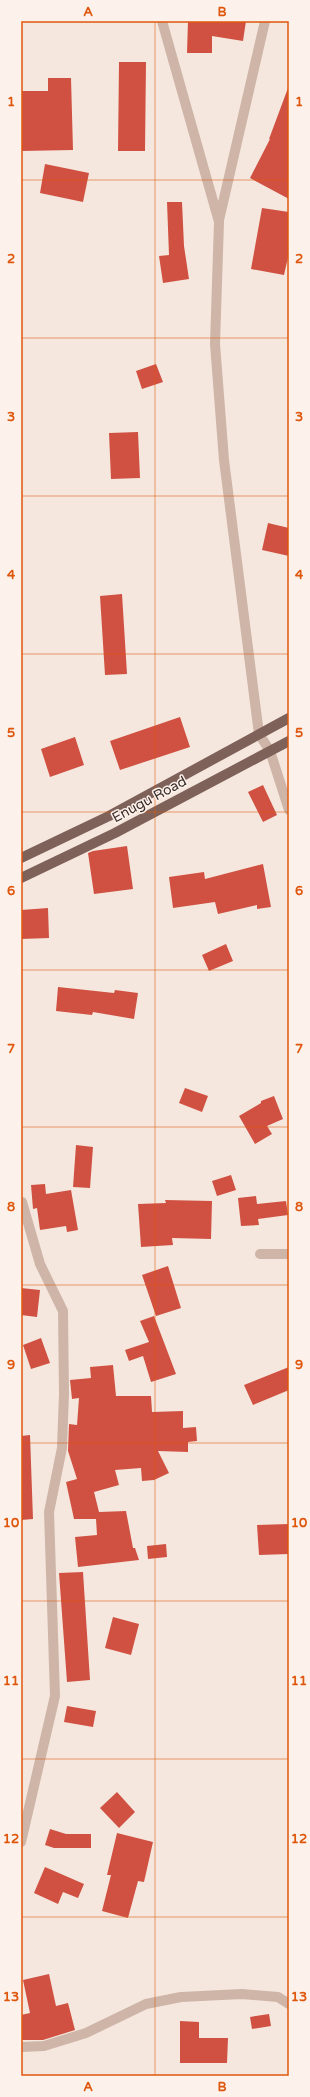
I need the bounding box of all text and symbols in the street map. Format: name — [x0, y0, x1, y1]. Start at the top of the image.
text: A — [83, 4, 93, 20]
text: B — [217, 4, 227, 20]
text: 1 — [7, 94, 15, 110]
text: 1 — [295, 94, 303, 110]
text: 2 — [7, 251, 15, 267]
text: 2 — [295, 251, 303, 267]
text: 3 — [7, 409, 15, 425]
text: 3 — [295, 409, 303, 425]
text: 4 — [7, 567, 16, 583]
text: 4 — [295, 567, 304, 583]
text: 5 — [7, 725, 15, 741]
text: 5 — [295, 725, 303, 741]
street label: Enugu Road — [109, 773, 189, 826]
text: 6 — [7, 883, 15, 899]
text: 6 — [295, 883, 303, 899]
text: 7 — [7, 1041, 15, 1057]
text: 7 — [295, 1041, 303, 1057]
text: 8 — [7, 1199, 15, 1215]
text: 8 — [295, 1199, 303, 1215]
text: 9 — [7, 1357, 15, 1373]
text: 9 — [295, 1357, 303, 1373]
text: 10 — [3, 1515, 19, 1531]
text: 10 — [291, 1515, 307, 1531]
text: 11 — [3, 1673, 19, 1689]
text: 11 — [291, 1673, 307, 1689]
text: 12 — [3, 1831, 19, 1847]
text: 12 — [291, 1831, 307, 1847]
text: 13 — [3, 1989, 19, 2005]
text: 13 — [291, 1989, 307, 2005]
text: A — [83, 2079, 93, 2095]
text: B — [217, 2079, 227, 2095]

